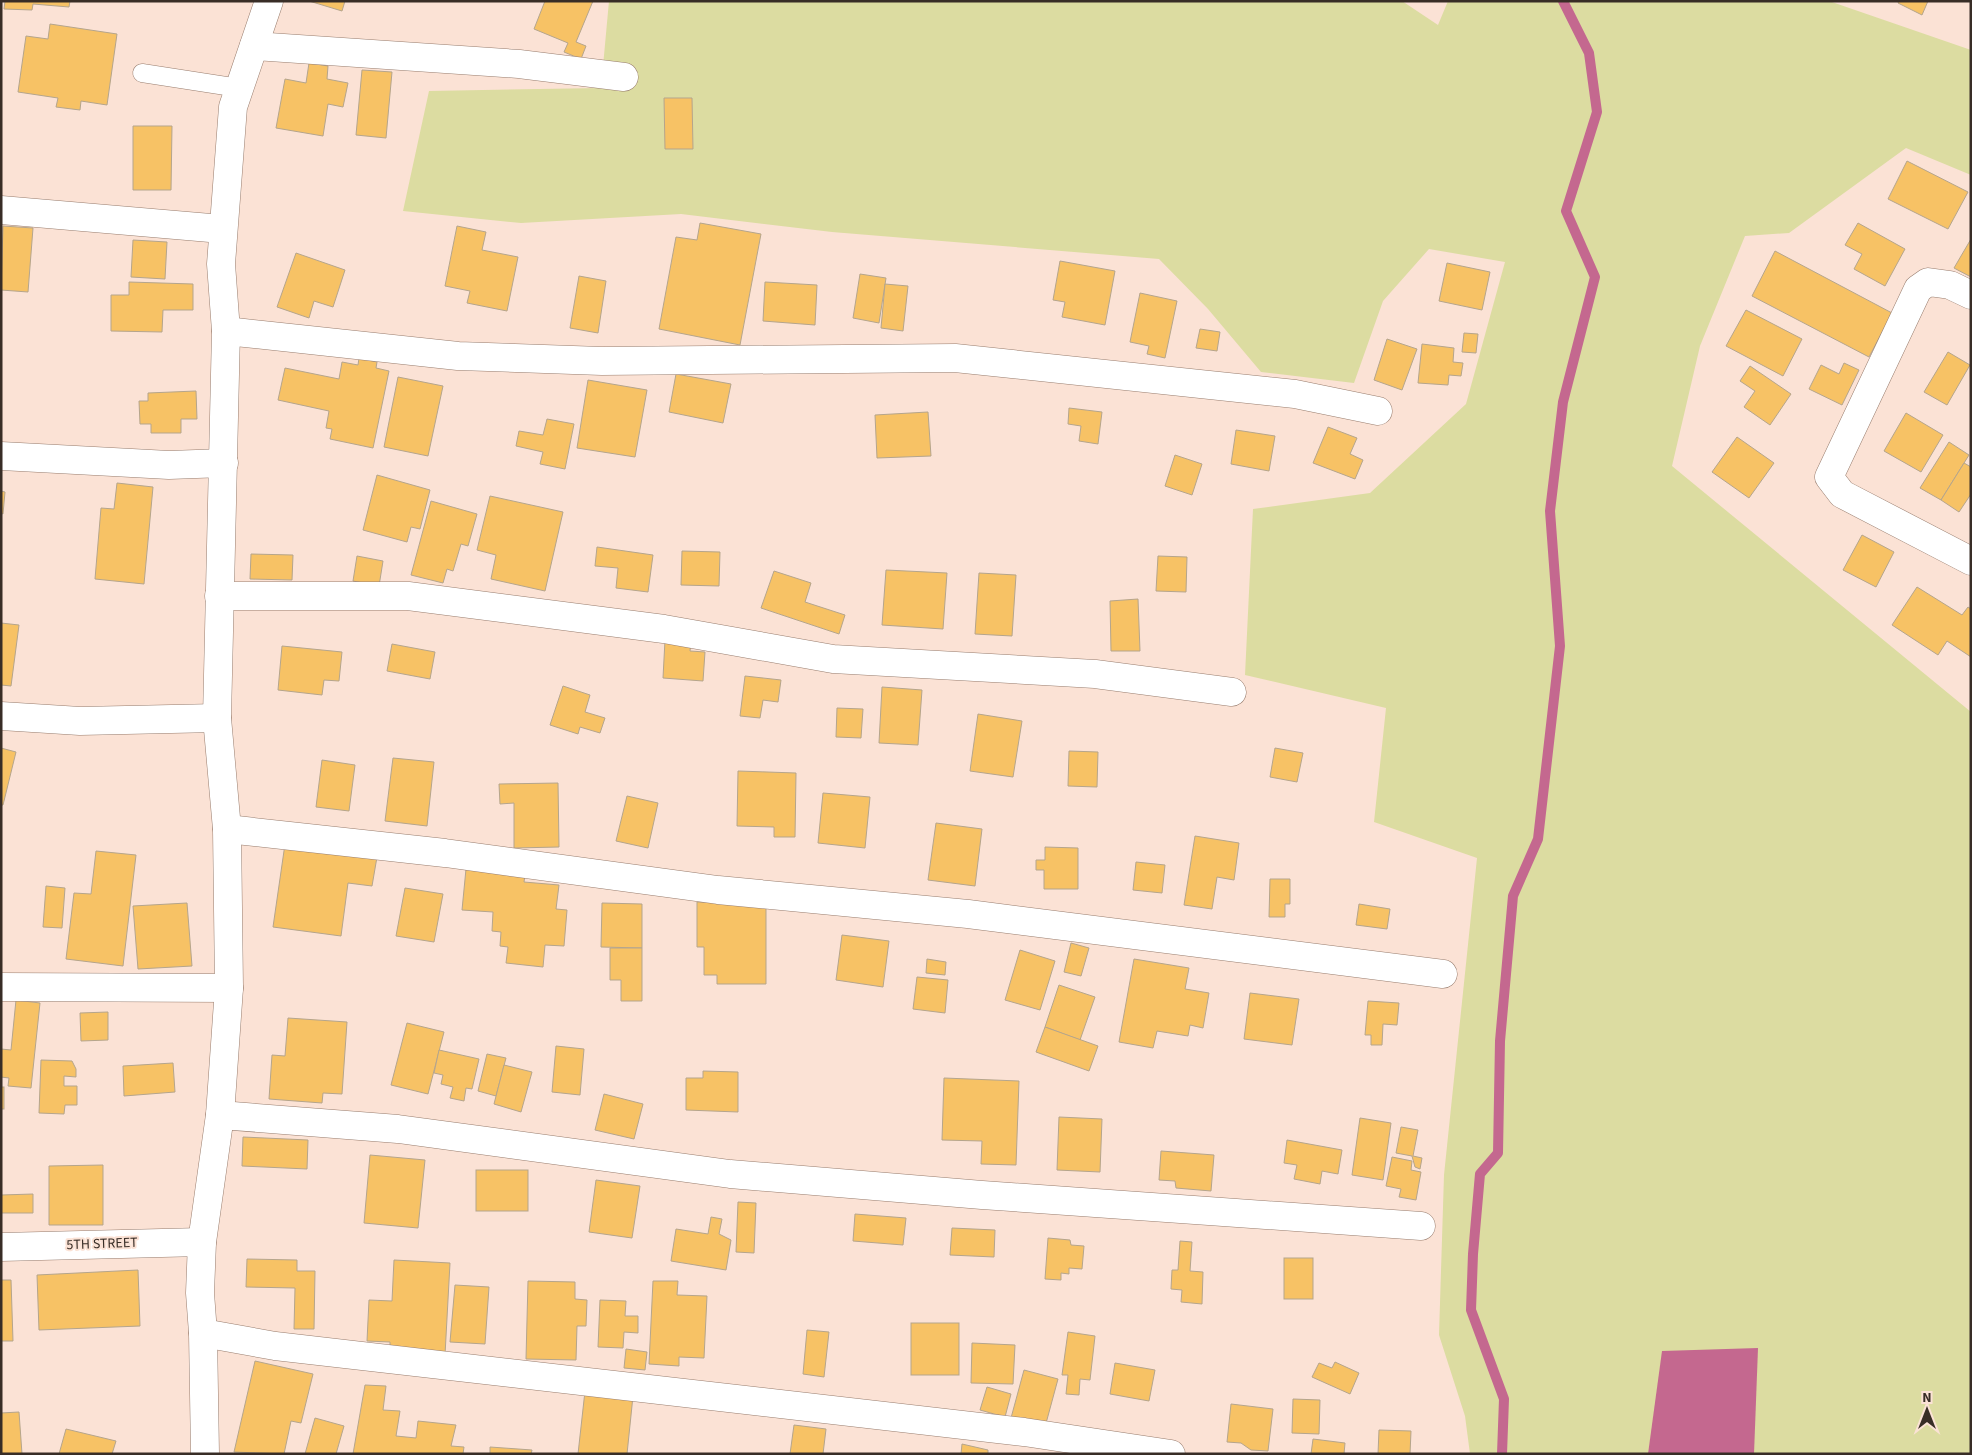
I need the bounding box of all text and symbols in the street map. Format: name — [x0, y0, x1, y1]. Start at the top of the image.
street label: 5TH STREET — [66, 1233, 138, 1255]
north arrow — [1902, 1385, 1952, 1435]
text: N — [1922, 1388, 1932, 1408]

